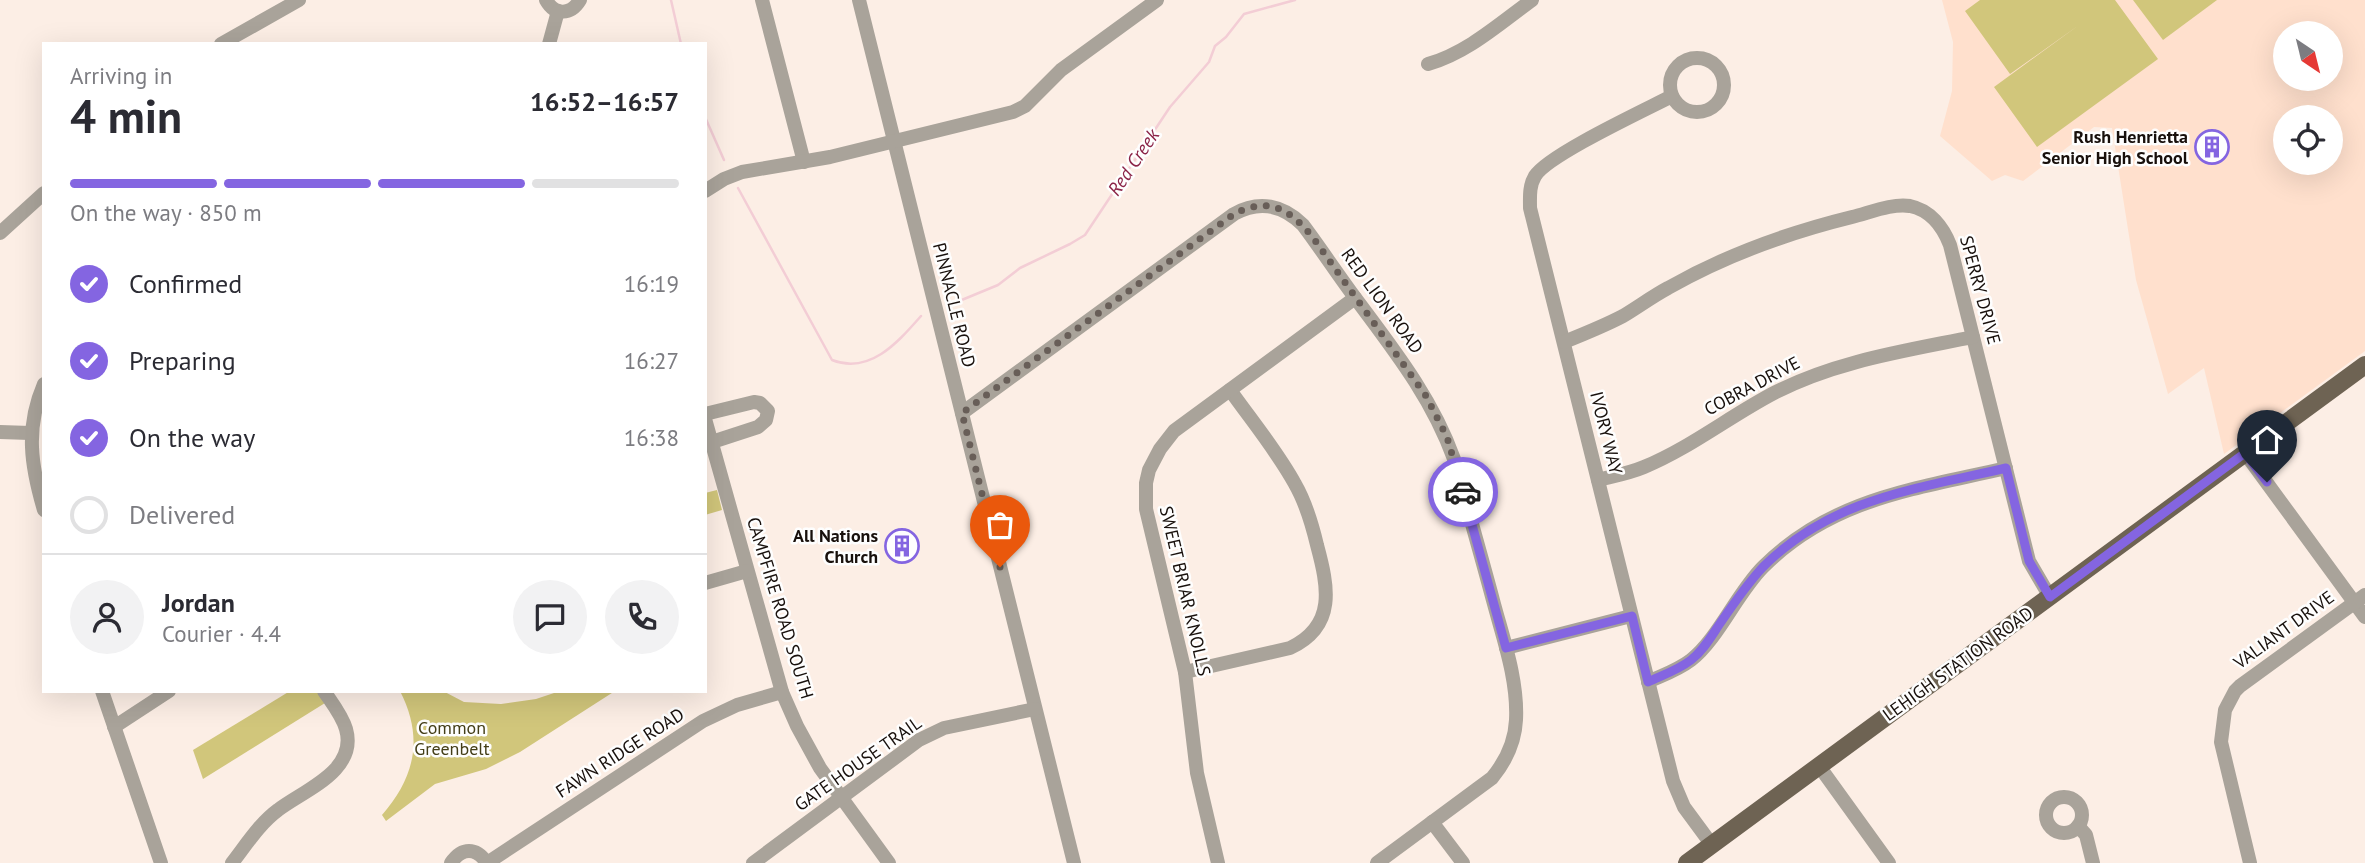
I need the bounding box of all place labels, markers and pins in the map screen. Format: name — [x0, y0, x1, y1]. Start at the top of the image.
place label: Rush Henrietta Senior High School — [2042, 125, 2189, 169]
building icon: Rush Henrietta Senior High School — [2193, 128, 2231, 166]
pin — [2237, 410, 2297, 482]
pin — [970, 495, 1030, 567]
place label: All Nations Church — [793, 524, 878, 568]
building icon: All Nations Church — [883, 527, 921, 565]

